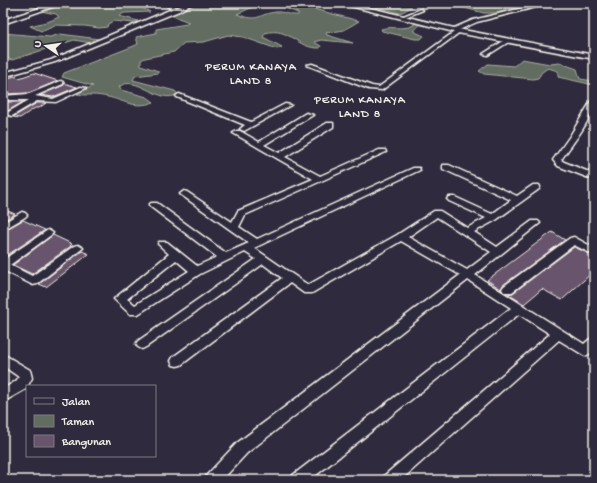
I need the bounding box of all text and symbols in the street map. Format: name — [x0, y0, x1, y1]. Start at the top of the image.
north arrow — [26, 26, 66, 66]
text: U — [32, 39, 45, 49]
district label: PERUM KANAYA LAND 8 — [204, 61, 297, 89]
district label: PERUM KANAYA LAND 8 — [313, 94, 406, 122]
legend — [26, 385, 156, 457]
text: Jalan — [62, 396, 90, 410]
text: Taman — [61, 416, 94, 430]
text: Bangunan — [61, 436, 111, 450]

